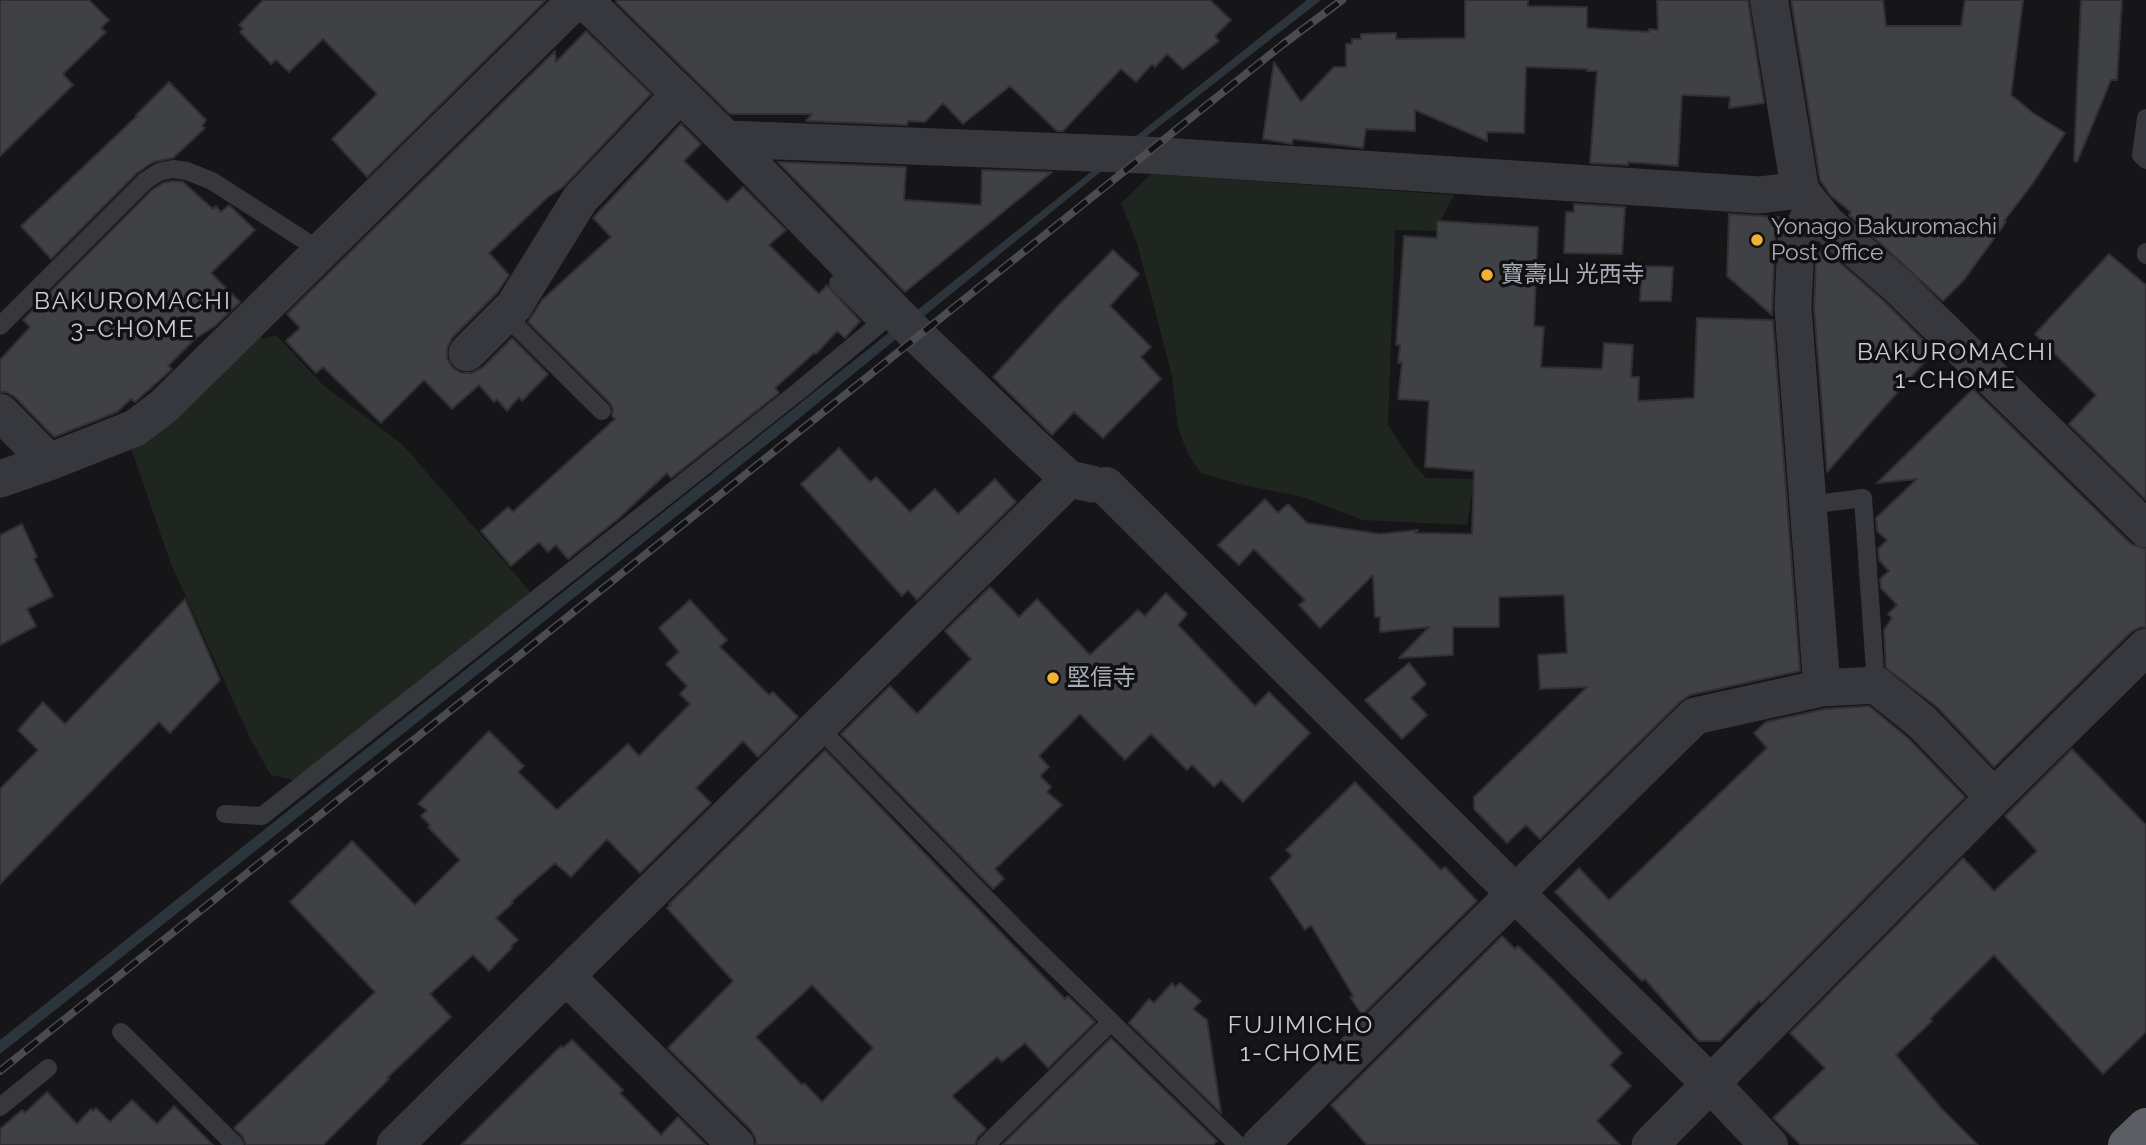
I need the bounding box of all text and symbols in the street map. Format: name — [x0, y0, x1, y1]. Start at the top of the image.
place label: Yonago Bakuromachi Post Office — [1771, 213, 1997, 267]
marker: Yonago Bakuromachi Post Office — [1749, 232, 1765, 248]
place label: 寶壽山 光西寺 — [1501, 261, 1645, 289]
marker: 寶壽山 光西寺 — [1479, 267, 1495, 283]
district label: BAKUROMACHI 3-CHOME — [35, 288, 231, 344]
district label: BAKUROMACHI 1-CHOME — [1858, 339, 2054, 395]
place label: 堅信寺 — [1067, 664, 1136, 692]
marker: 堅信寺 — [1045, 670, 1061, 686]
district label: FUJIMICHO 1-CHOME — [1229, 1012, 1373, 1068]

